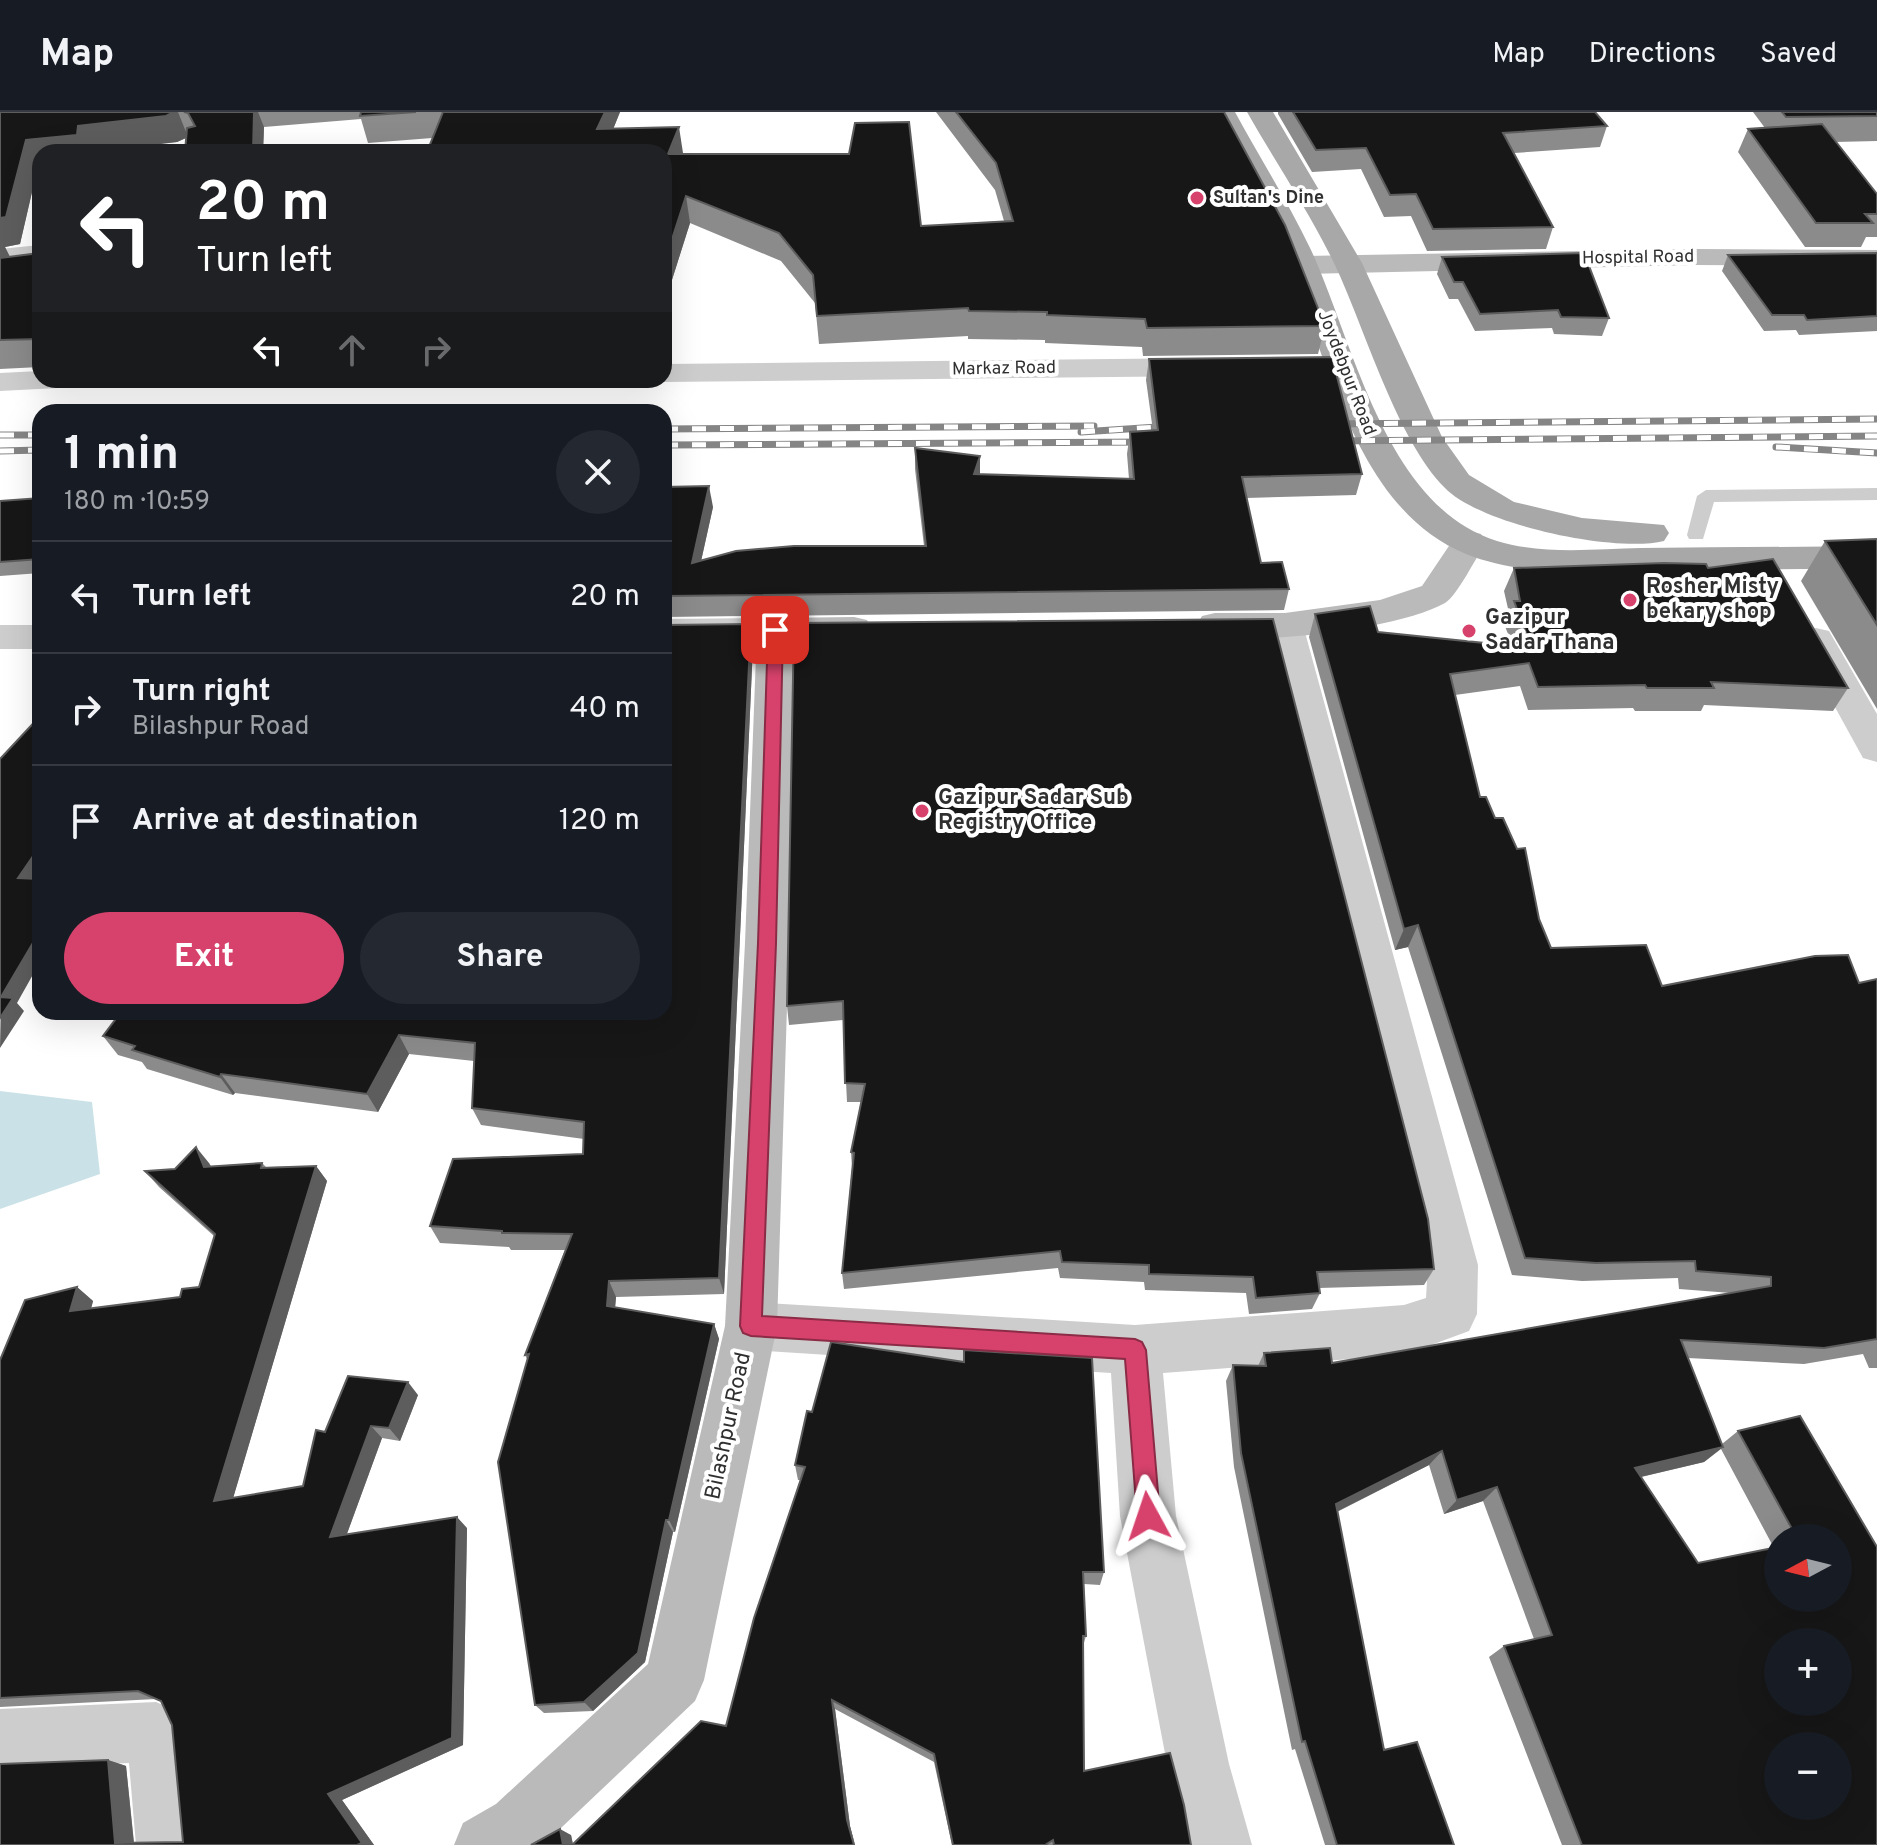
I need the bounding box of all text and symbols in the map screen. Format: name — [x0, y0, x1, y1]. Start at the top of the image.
text: Map — [40, 31, 114, 80]
text: Map — [1492, 37, 1545, 73]
text: Directions — [1589, 37, 1716, 73]
text: Saved — [1760, 37, 1837, 73]
text: 20 m — [196, 170, 330, 240]
icon: left — [64, 176, 168, 280]
place label: Sultan's Dine — [1213, 187, 1324, 210]
marker: Sultan's Dine — [1188, 189, 1206, 207]
text: Turn left — [196, 239, 333, 285]
street label: Hospital Road — [1582, 246, 1694, 270]
street label: Joydebpur Road — [1312, 307, 1380, 439]
icon: left — [246, 328, 290, 372]
icon: ahead — [330, 328, 374, 372]
icon: right — [414, 328, 458, 372]
street label: Markaz Road — [952, 357, 1056, 381]
text: 1 min — [64, 426, 179, 486]
button: close — [556, 430, 640, 514]
text: 180 m · 10:59 — [64, 486, 210, 519]
place label: Rosher Misty bekary shop — [1646, 574, 1779, 626]
icon: left — [64, 575, 108, 619]
text: Turn left — [132, 579, 252, 616]
text: 20 m — [570, 579, 640, 616]
marker: Rosher Misty bekary shop — [1621, 591, 1639, 609]
pin — [741, 596, 809, 664]
place label: Gazipur Sadar Thana — [1485, 605, 1615, 657]
icon: arrive — [753, 608, 797, 652]
marker: Gazipur Sadar Thana — [1460, 622, 1478, 640]
text: Turn right — [132, 674, 270, 711]
icon: right — [64, 687, 108, 731]
text: 40 m — [570, 691, 640, 728]
text: Bilashpur Road — [132, 711, 309, 744]
place label: Gazipur Sadar Sub Registry Office — [938, 785, 1129, 837]
icon: arrive — [64, 799, 108, 843]
marker: Gazipur Sadar Sub Registry Office — [913, 802, 931, 820]
text: Arrive at destination — [132, 803, 418, 840]
text: 120 m — [559, 803, 640, 840]
button: Exit — [64, 912, 344, 1004]
button: Share — [360, 912, 640, 1004]
street label: Bilashpur Road — [700, 1350, 758, 1502]
position arrow — [1106, 1474, 1190, 1558]
north arrow — [1764, 1524, 1852, 1612]
map controls — [1764, 1524, 1852, 1820]
button: + — [1764, 1628, 1852, 1716]
button: − — [1764, 1732, 1852, 1820]

